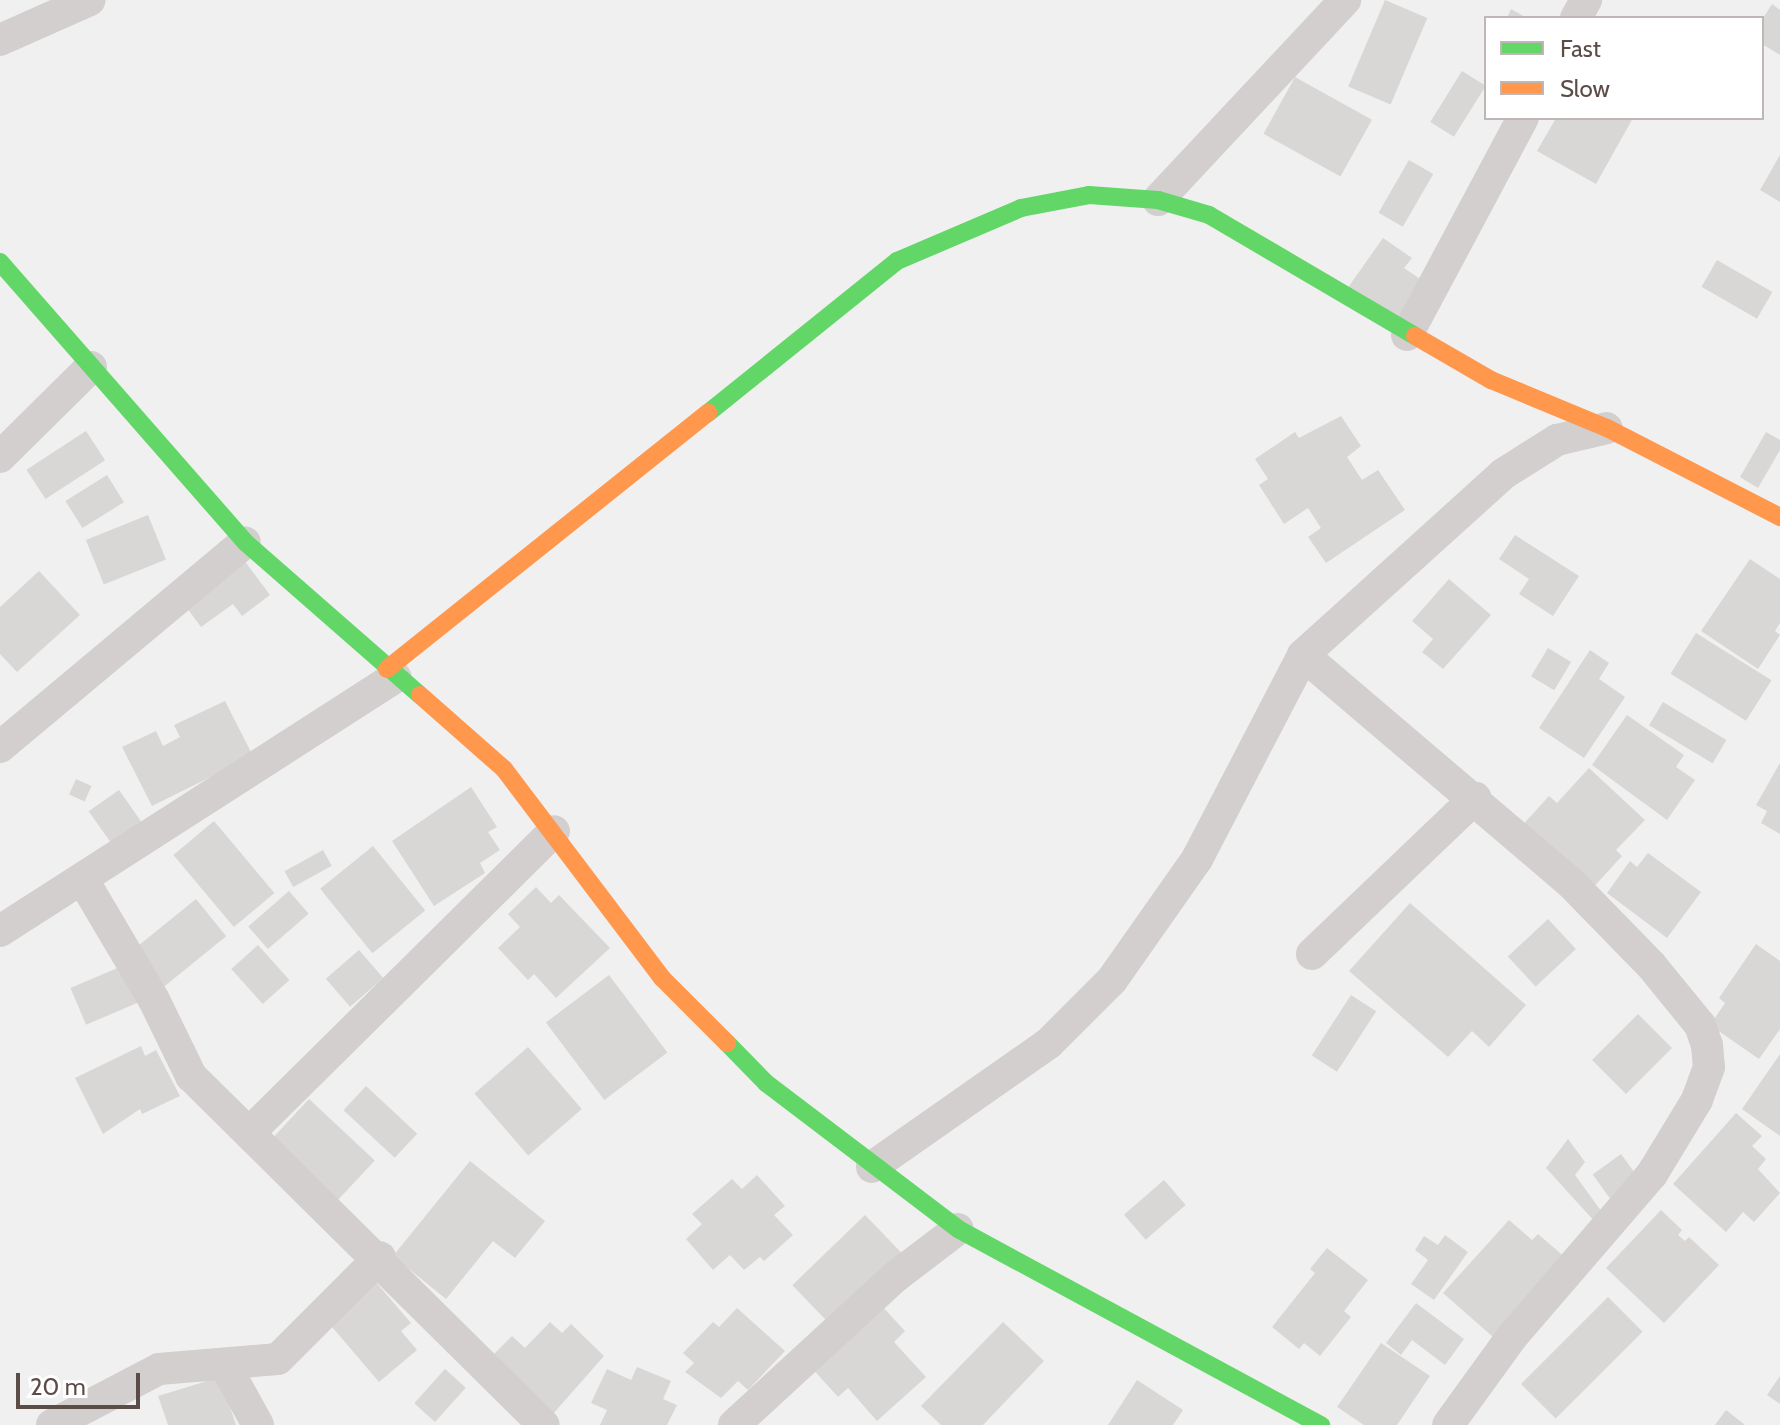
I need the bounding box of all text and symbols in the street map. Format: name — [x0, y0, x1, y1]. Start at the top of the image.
legend — [1484, 16, 1764, 120]
text: Fast — [1560, 34, 1601, 63]
text: Slow — [1560, 74, 1610, 103]
scale bar — [20, 1357, 144, 1407]
text: 20 m — [30, 1372, 86, 1401]

